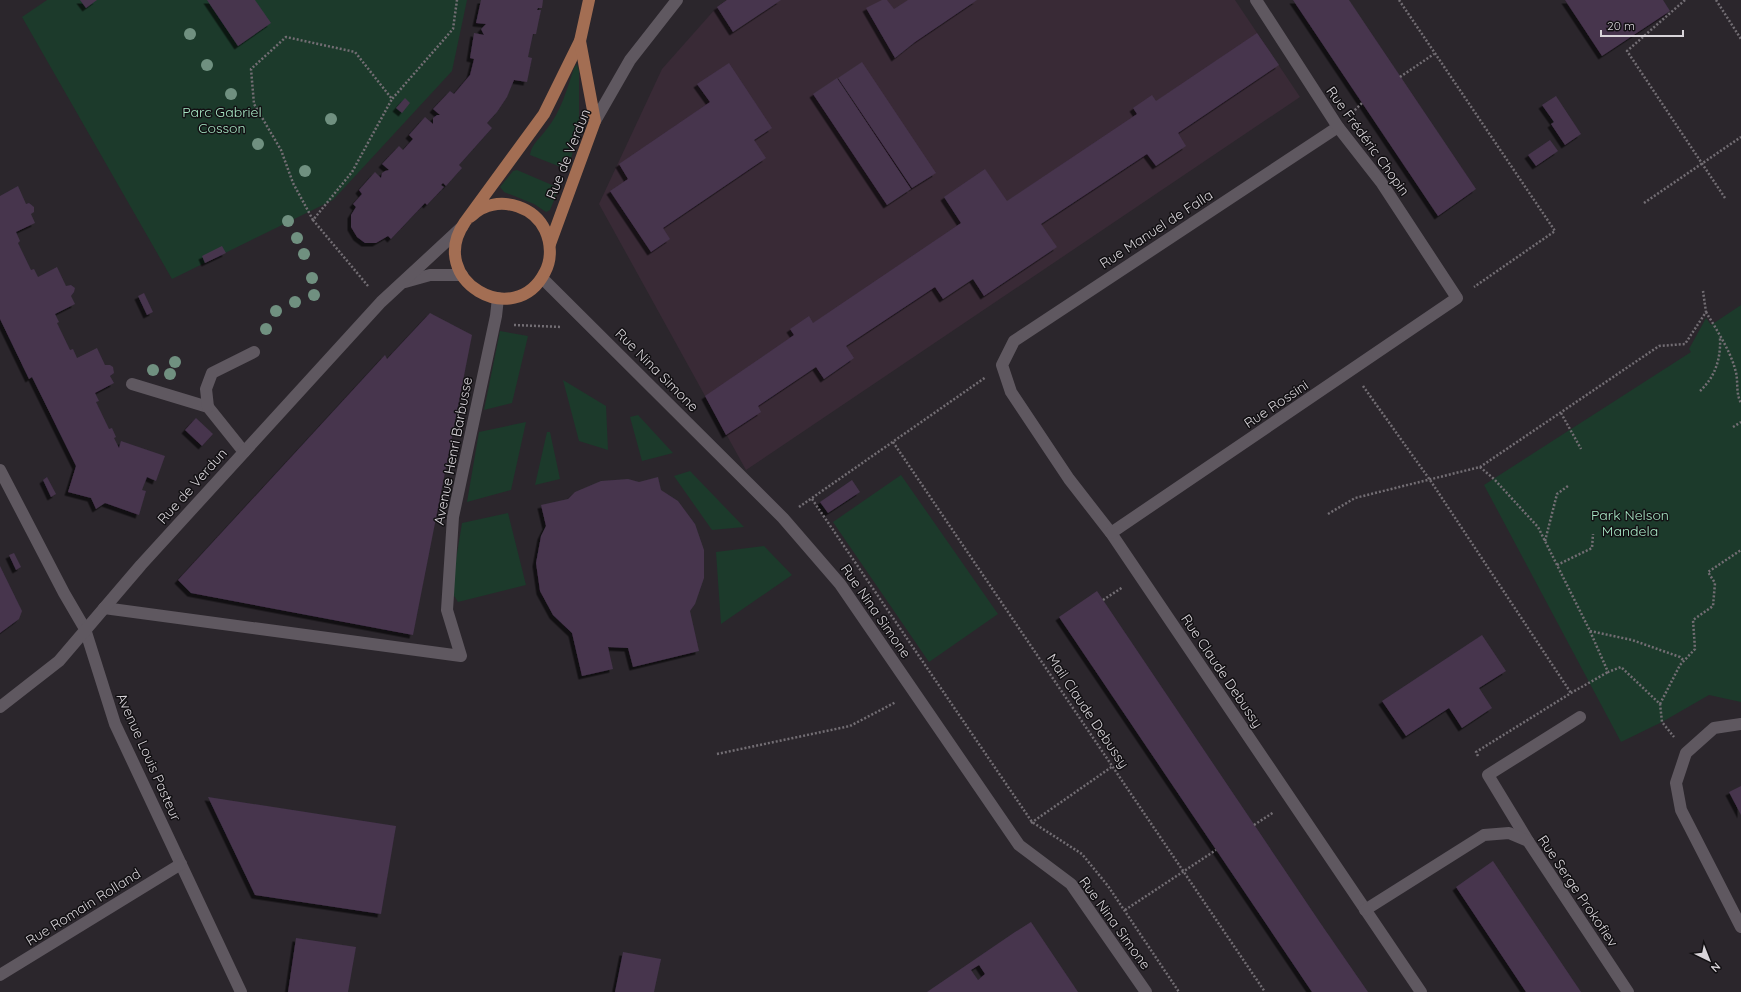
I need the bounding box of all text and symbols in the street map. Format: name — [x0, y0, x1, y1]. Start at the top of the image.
scale bar — [1601, 12, 1683, 38]
text: 20 m — [1607, 18, 1635, 33]
street label: Rue Frédéric Chopin — [1322, 83, 1414, 199]
park label: Parc Gabriel Cosson — [182, 103, 262, 137]
street label: Rue de Verdun — [542, 106, 594, 202]
street label: Rue Manuel de Falla — [1096, 186, 1216, 272]
street label: Rue Nina Simone — [612, 325, 703, 416]
street label: Avenue Henri Barbusse — [430, 375, 476, 527]
street label: Rue Rossini — [1240, 376, 1312, 432]
street label: Rue de Verdun — [153, 444, 231, 528]
park label: Park Nelson Mandela — [1591, 506, 1669, 540]
street label: Rue Nina Simone — [837, 561, 915, 662]
street label: Rue Claude Debussy — [1177, 611, 1267, 731]
street label: Mail Claude Debussy — [1043, 650, 1133, 772]
street label: Avenue Louis Pasteur — [113, 690, 186, 824]
street label: Rue Serge Prokofiev — [1534, 832, 1622, 950]
street label: Rue Romain Rolland — [22, 864, 144, 950]
street label: Rue Nina Simone — [1075, 873, 1155, 973]
north arrow — [1689, 940, 1729, 980]
text: N — [1708, 959, 1724, 975]

